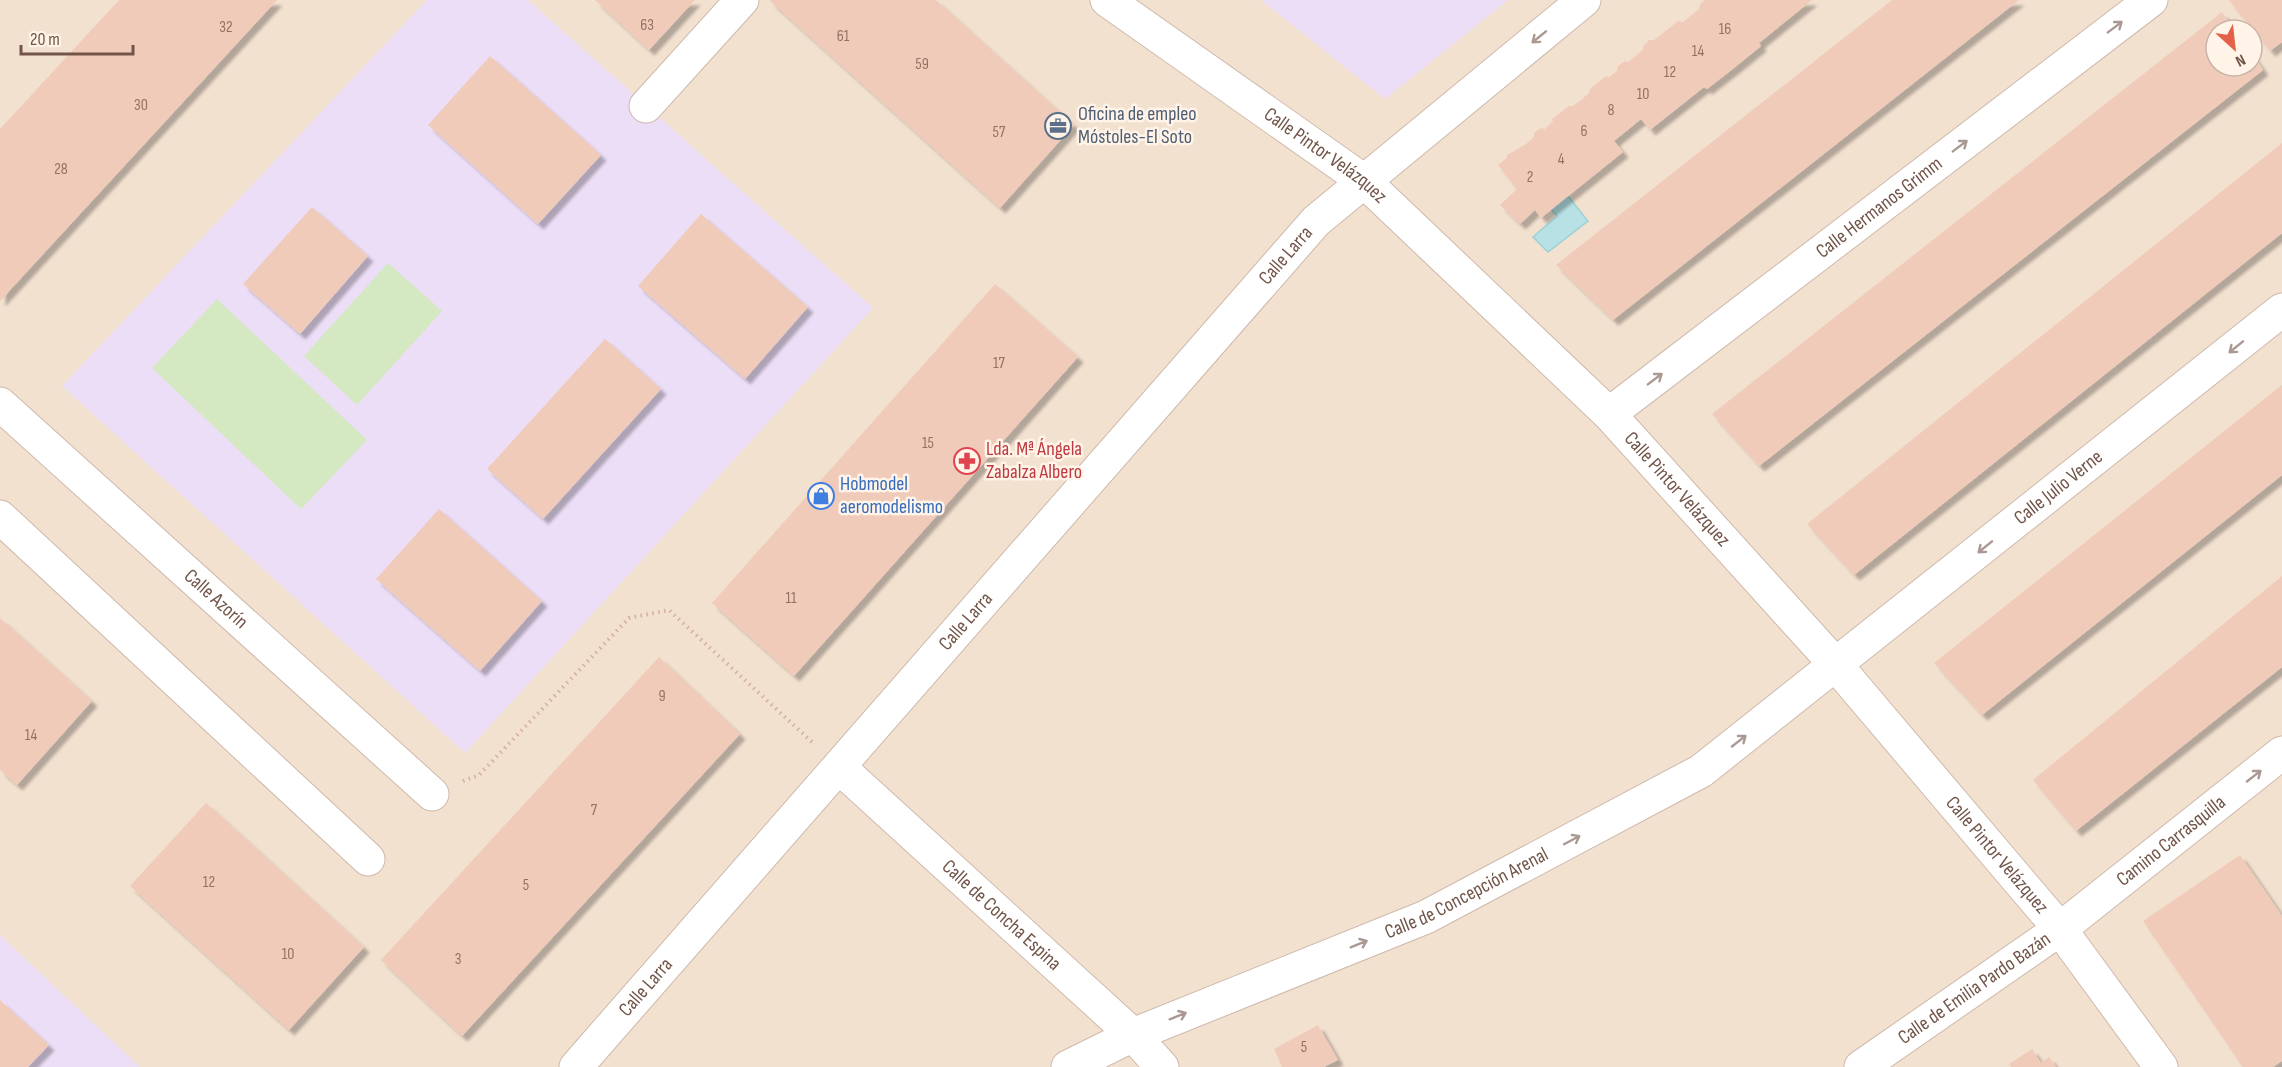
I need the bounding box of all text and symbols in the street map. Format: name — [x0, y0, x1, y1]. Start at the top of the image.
house number: 63 — [640, 16, 654, 35]
scale bar — [21, 18, 134, 56]
house number: 32 — [219, 18, 233, 37]
north arrow — [2204, 18, 2264, 78]
house number: 16 — [1719, 20, 1731, 39]
one-way arrow — [2107, 21, 2123, 34]
house number: 61 — [837, 27, 850, 46]
text: 20 m — [30, 29, 60, 50]
one-way arrow — [1532, 30, 1547, 44]
house number: 14 — [1692, 42, 1704, 61]
text: N — [2232, 50, 2248, 70]
house number: 59 — [915, 55, 929, 74]
house number: 12 — [1664, 63, 1676, 82]
house number: 10 — [1637, 85, 1649, 104]
house number: 30 — [134, 96, 148, 115]
house number: 8 — [1607, 101, 1615, 120]
place label: Oficina de empleo Móstoles-El Soto — [1078, 102, 1197, 149]
street label: Calle Pintor Velázquez — [1259, 102, 1392, 208]
office icon: Oficina de empleo Móstoles-El Soto — [1043, 111, 1073, 141]
house number: 6 — [1580, 122, 1588, 141]
house number: 57 — [993, 123, 1006, 142]
one-way arrow — [1952, 139, 1968, 152]
house number: 4 — [1558, 150, 1565, 169]
street label: Calle Hermanos Grimm — [1811, 152, 1947, 264]
house number: 28 — [54, 160, 68, 179]
house number: 2 — [1527, 168, 1533, 187]
street label: Calle Larra — [1254, 221, 1318, 290]
one-way arrow — [2228, 340, 2244, 353]
house number: 17 — [993, 354, 1006, 373]
one-way arrow — [1647, 373, 1663, 385]
street label: Calle Pintor Velázquez — [1619, 427, 1735, 552]
house number: 15 — [922, 434, 934, 453]
place label: Lda. Mª Ángela Zabalza Albero — [986, 437, 1082, 484]
street label: Calle Julio Verne — [2009, 445, 2108, 530]
pharmacy icon: Lda. Mª Ángela Zabalza Albero — [952, 446, 982, 476]
place label: Hobmodel aeromodelismo — [840, 472, 943, 519]
shop icon: Hobmodel aeromodelismo — [806, 481, 836, 511]
one-way arrow — [1977, 541, 1993, 554]
street label: Calle Azorín — [179, 564, 253, 634]
street label: Calle Larra — [934, 587, 998, 656]
house number: 11 — [785, 589, 797, 608]
house number: 9 — [658, 687, 666, 706]
house number: 14 — [25, 726, 37, 745]
one-way arrow — [1731, 735, 1747, 748]
one-way arrow — [2245, 769, 2261, 782]
street label: Camino Carrasquilla — [2112, 790, 2230, 891]
street label: Calle Pintor Velázquez — [1941, 791, 2054, 919]
house number: 7 — [591, 801, 598, 820]
one-way arrow — [1563, 834, 1580, 846]
street label: Calle de Concepción Arenal — [1381, 842, 1552, 944]
street label: Calle de Concha Espina — [937, 855, 1066, 976]
house number: 12 — [203, 873, 215, 892]
house number: 5 — [523, 876, 529, 895]
street label: Calle de Emilia Pardo Bazán — [1894, 927, 2055, 1050]
one-way arrow — [1350, 938, 1368, 949]
house number: 10 — [282, 945, 294, 964]
house number: 3 — [455, 950, 461, 969]
street label: Calle Larra — [614, 953, 678, 1021]
one-way arrow — [1169, 1010, 1187, 1021]
house number: 5 — [1301, 1038, 1307, 1057]

